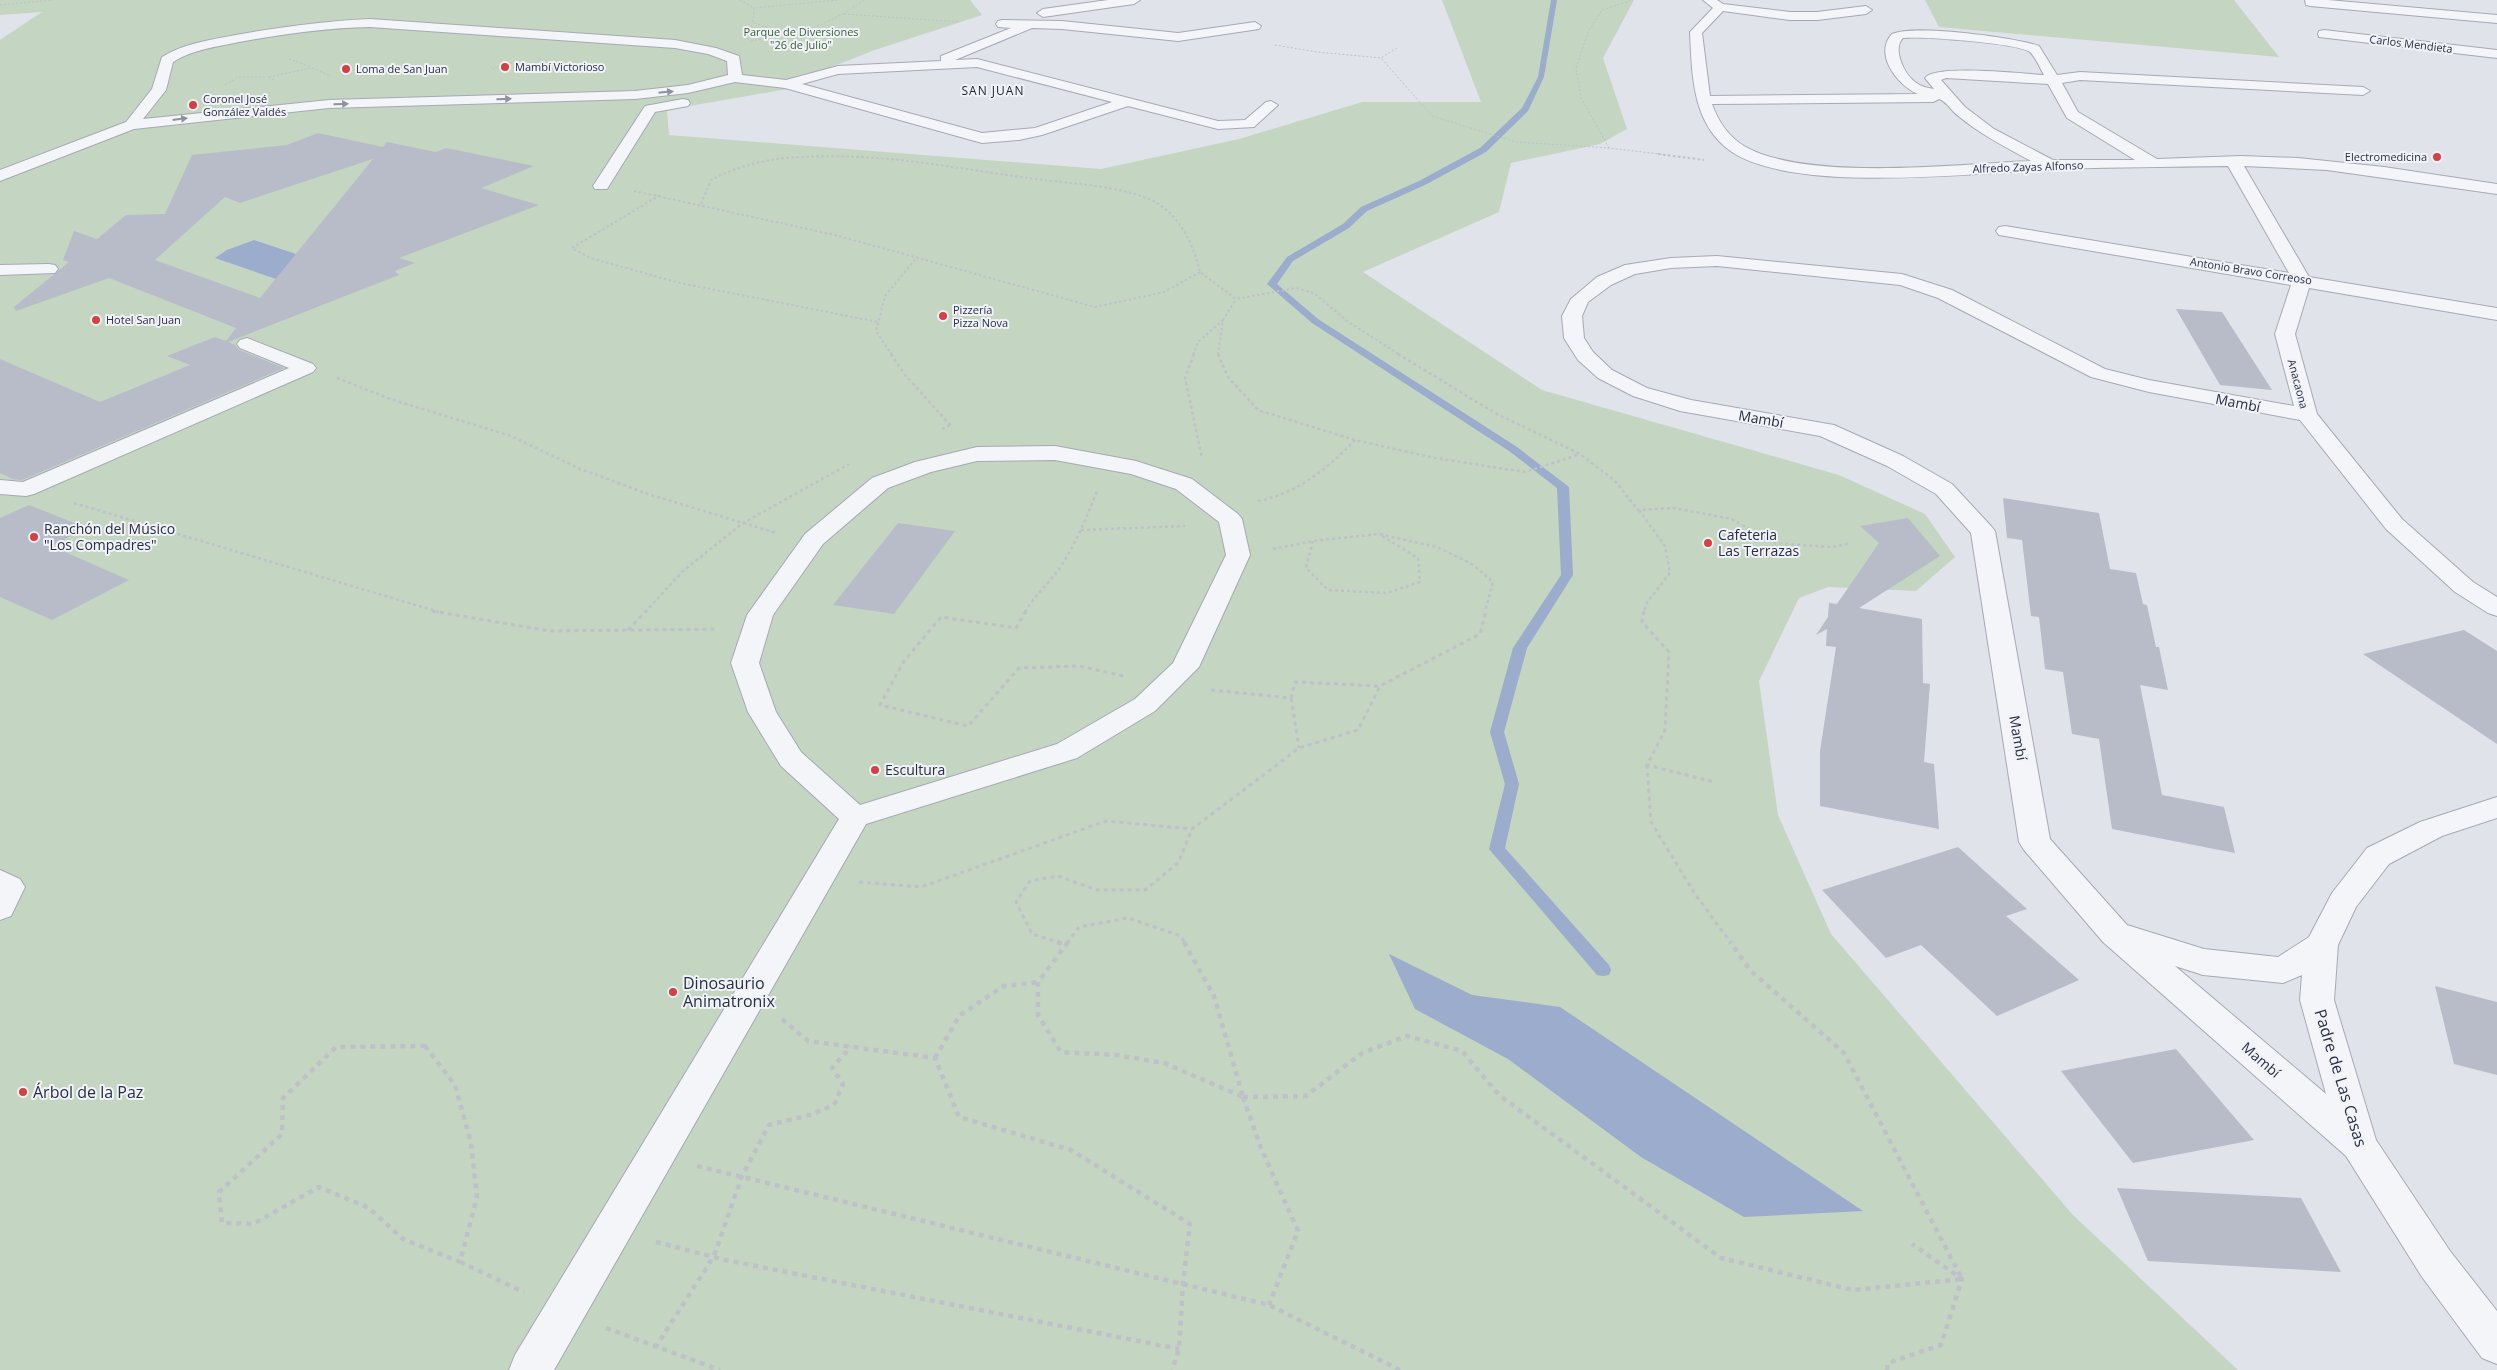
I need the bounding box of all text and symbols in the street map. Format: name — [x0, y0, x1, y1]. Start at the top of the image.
park label: Parque de Diversiones "26 de Julio" — [743, 24, 859, 52]
street label: Carlos Mendieta — [2369, 31, 2453, 56]
place label: Mambí Victorioso — [515, 59, 605, 74]
place label: Loma de San Juan — [356, 61, 448, 76]
marker: Mambí Victorioso — [499, 61, 511, 73]
marker: Loma de San Juan — [340, 63, 352, 75]
district label: SAN JUAN — [962, 82, 1024, 99]
one-way arrow — [658, 88, 674, 96]
place label: Coronel José González Valdés — [203, 91, 286, 119]
one-way arrow — [496, 95, 512, 103]
marker: Coronel José González Valdés — [187, 99, 199, 111]
one-way arrow — [334, 99, 350, 107]
one-way arrow — [172, 115, 188, 123]
place label: Electromedicina — [2345, 149, 2427, 164]
marker: Electromedicina — [2431, 151, 2443, 163]
street label: Alfredo Zayas Alfonso — [1972, 157, 2084, 176]
street label: Antonio Bravo Correoso — [2189, 253, 2313, 288]
place label: Pizzería Pizza Nova — [953, 302, 1008, 330]
marker: Pizzería Pizza Nova — [937, 310, 949, 322]
place label: Hotel San Juan — [106, 312, 181, 327]
marker: Hotel San Juan — [90, 314, 102, 326]
street label: Anacaona — [2285, 357, 2312, 410]
street label: Mambí — [2214, 389, 2263, 416]
street label: Mambí — [1737, 405, 1786, 432]
place label: Ranchón del Músico "Los Compadres" — [44, 519, 175, 554]
place label: Cafeteria Las Terrazas — [1718, 525, 1800, 560]
marker: Ranchón del Músico "Los Compadres" — [28, 531, 40, 543]
marker: Cafeteria Las Terrazas — [1702, 537, 1714, 549]
street label: Mambí — [2005, 714, 2032, 762]
place label: Escultura — [885, 760, 945, 779]
marker: Escultura — [869, 764, 881, 776]
place label: Dinosaurio Animatronix — [683, 972, 775, 1012]
marker: Dinosaurio Animatronix — [667, 986, 679, 998]
street label: Padre de Las Casas — [2310, 1006, 2372, 1150]
street label: Mambí — [2238, 1038, 2285, 1082]
place label: Árbol de la Paz — [33, 1081, 143, 1103]
marker: Árbol de la Paz — [17, 1086, 29, 1098]

